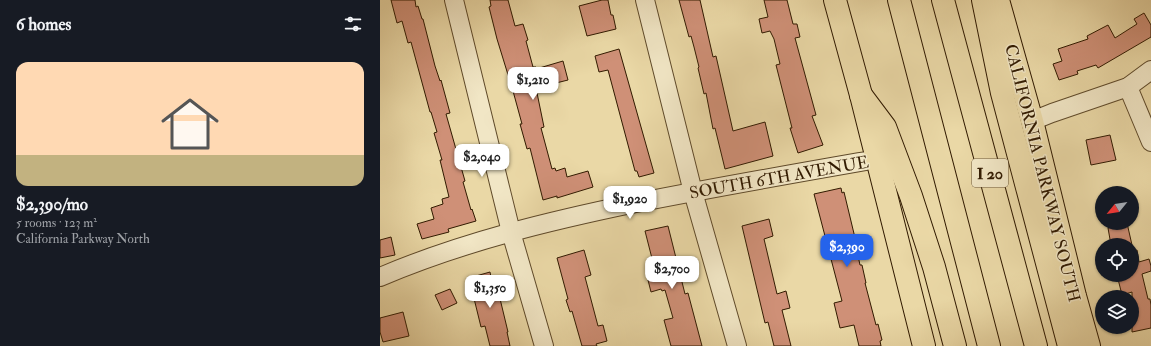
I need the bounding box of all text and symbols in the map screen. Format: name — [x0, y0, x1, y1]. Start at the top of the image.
icon: filters — [342, 13, 364, 35]
text: 6 homes — [16, 14, 71, 35]
street label: CALIFORNIA PARKWAY SOUTH — [1000, 42, 1085, 304]
pin: $1,210 — [500, 67, 566, 101]
text: $1,210 — [517, 72, 549, 88]
icon: home — [154, 88, 226, 160]
pin: $2,040 — [449, 144, 515, 178]
text: $2,040 — [463, 149, 501, 165]
street label: SOUTH 6TH AVENUE — [688, 151, 871, 204]
road number: I 20 — [972, 159, 1008, 187]
pin: $1,920 — [597, 186, 663, 220]
north arrow — [1095, 186, 1139, 230]
map controls — [1095, 186, 1139, 334]
text: $1,920 — [612, 191, 648, 207]
text: $2,390/mo — [16, 194, 88, 215]
text: 5 rooms · 123 m² — [16, 215, 97, 231]
text: California Parkway North — [16, 231, 150, 247]
pin: $2,390 — [814, 234, 880, 268]
button: locate — [1095, 238, 1139, 282]
text: $2,390 — [829, 239, 865, 255]
pin: $2,700 — [639, 256, 705, 290]
text: $2,700 — [654, 261, 690, 277]
pin: $1,350 — [457, 275, 523, 309]
text: $1,350 — [474, 280, 506, 296]
button: layers — [1095, 290, 1139, 334]

